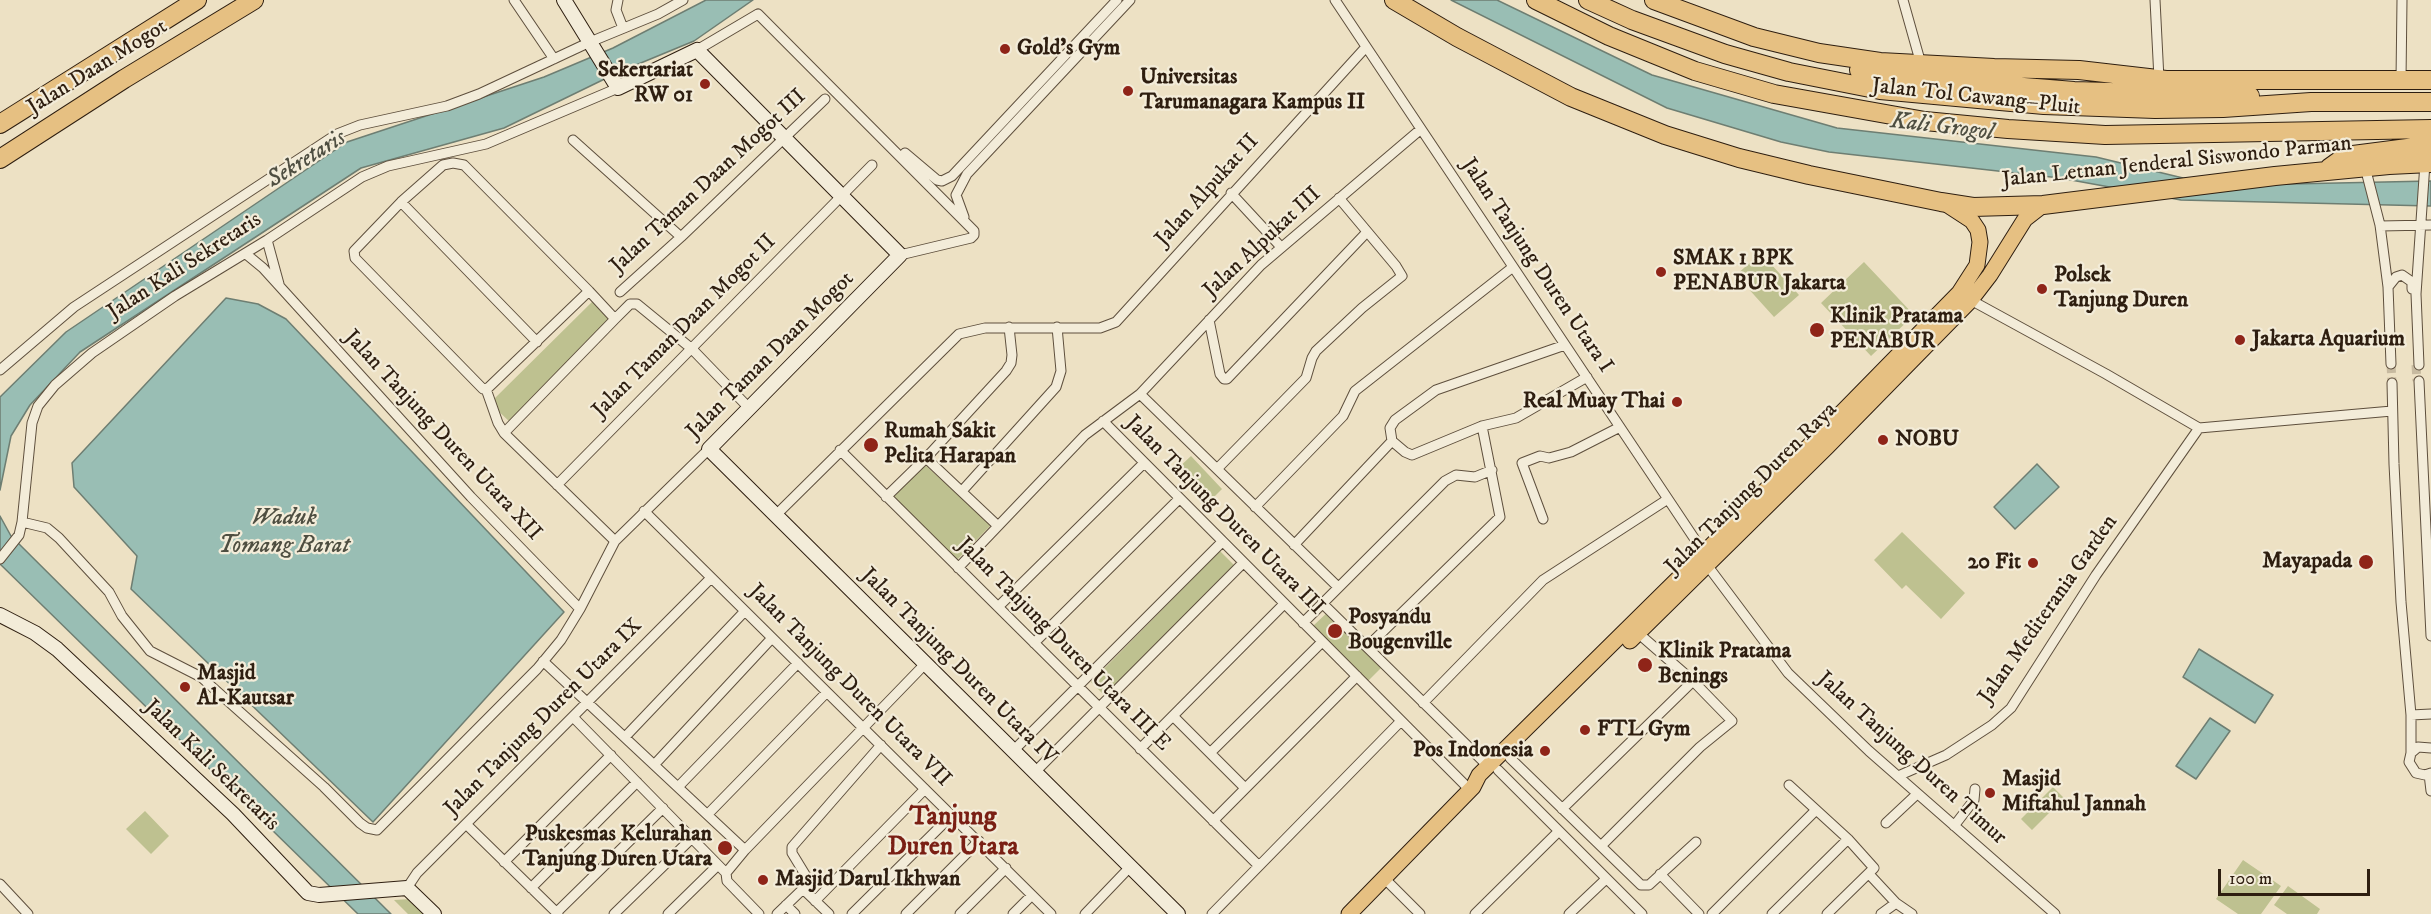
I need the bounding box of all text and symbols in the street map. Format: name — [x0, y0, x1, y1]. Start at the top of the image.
street label: Jalan Daan Mogot — [23, 14, 173, 122]
place label: Gold's Gym — [1017, 36, 1120, 62]
marker: Gold's Gym — [998, 42, 1012, 56]
place label: Sekertariat RW 01 — [598, 58, 693, 110]
place label: Universitas Tarumanagara Kampus II — [1140, 65, 1365, 116]
street label: Jalan Tol Cawang–Pluit — [1870, 74, 2082, 122]
marker: Sekertariat RW 01 — [698, 77, 712, 91]
street label: Jalan Taman Daan Mogot III — [606, 84, 812, 280]
marker: Universitas Tarumanagara Kampus II — [1121, 84, 1135, 98]
water label: Kali Grogol — [1889, 107, 1995, 149]
water label: Sekretaris — [262, 125, 352, 195]
street label: Jalan Alpukat II — [1151, 129, 1265, 253]
street label: Jalan Letnan Jenderal Siswondo Parman — [2001, 132, 2353, 194]
street label: Jalan Tanjung Duren Utara I — [1454, 154, 1618, 378]
street label: Jalan Alpukat III — [1199, 182, 1327, 304]
street label: Jalan Kali Sekretaris — [103, 207, 267, 327]
street label: Jalan Taman Daan Mogot II — [588, 230, 782, 424]
place label: SMAK 1 BPK PENABUR Jakarta — [1673, 246, 1846, 298]
place label: Polsek Tanjung Duren — [2054, 263, 2188, 314]
marker: SMAK 1 BPK PENABUR Jakarta — [1654, 265, 1668, 279]
street label: Jalan Taman Daan Mogot — [682, 267, 860, 445]
marker: Polsek Tanjung Duren — [2035, 282, 2049, 296]
place label: Klinik Pratama PENABUR — [1830, 304, 1963, 356]
marker: Klinik Pratama PENABUR — [1808, 321, 1826, 339]
street label: Jalan Tanjung Duren Utara XII — [338, 325, 546, 547]
place label: Jakarta Aquarium — [2252, 327, 2405, 353]
marker: Jakarta Aquarium — [2233, 333, 2247, 347]
place label: Real Muay Thai — [1523, 389, 1665, 415]
marker: Real Muay Thai — [1670, 395, 1684, 409]
street label: Jalan Tanjung Duren Raya — [1661, 398, 1843, 580]
street label: Jalan Tanjung Duren Utara III — [1119, 411, 1329, 621]
place label: Rumah Sakit Pelita Harapan — [884, 419, 1016, 470]
place label: NOBU — [1895, 427, 1959, 453]
marker: NOBU — [1876, 433, 1890, 447]
marker: Rumah Sakit Pelita Harapan — [862, 436, 880, 454]
water label: Waduk Tomang Barat — [218, 505, 350, 561]
street label: Jalan Mediterania Garden — [1974, 510, 2124, 710]
street label: Jalan Tanjung Duren Utara III E — [951, 533, 1175, 757]
place label: Mayapada — [2262, 549, 2352, 575]
place label: 20 Fit — [1968, 550, 2021, 576]
marker: Mayapada — [2357, 553, 2375, 571]
marker: 20 Fit — [2026, 556, 2040, 570]
street label: Jalan Tanjung Duren Utara IV — [854, 563, 1062, 771]
street label: Jalan Tanjung Duren Utara VII — [742, 579, 956, 793]
place label: Posyandu Bougenville — [1348, 605, 1452, 656]
street label: Jalan Tanjung Duren Utara IX — [440, 614, 648, 822]
marker: Posyandu Bougenville — [1326, 622, 1344, 640]
place label: Klinik Pratama Benings — [1658, 639, 1791, 690]
marker: Klinik Pratama Benings — [1636, 656, 1654, 674]
place label: Masjid Al-Kautsar — [197, 661, 294, 712]
street label: Jalan Tanjung Duren Timur — [1811, 667, 2011, 851]
marker: Masjid Al-Kautsar — [178, 680, 192, 694]
street label: Jalan Kali Sekretaris — [138, 695, 284, 837]
place label: FTL Gym — [1597, 717, 1690, 743]
marker: FTL Gym — [1578, 723, 1592, 737]
place label: Pos Indonesia — [1413, 738, 1533, 764]
marker: Pos Indonesia — [1538, 744, 1552, 758]
place label: Masjid Miftahul Jannah — [2002, 767, 2146, 818]
marker: Masjid Miftahul Jannah — [1983, 786, 1997, 800]
district label: Tanjung Duren Utara — [887, 803, 1019, 864]
place label: Puskesmas Kelurahan Tanjung Duren Utara — [523, 822, 712, 873]
marker: Puskesmas Kelurahan Tanjung Duren Utara — [716, 839, 734, 857]
scale bar — [2221, 857, 2372, 895]
place label: Masjid Darul Ikhwan — [775, 867, 961, 893]
text: 100 m — [2229, 868, 2272, 890]
marker: Masjid Darul Ikhwan — [756, 873, 770, 887]

